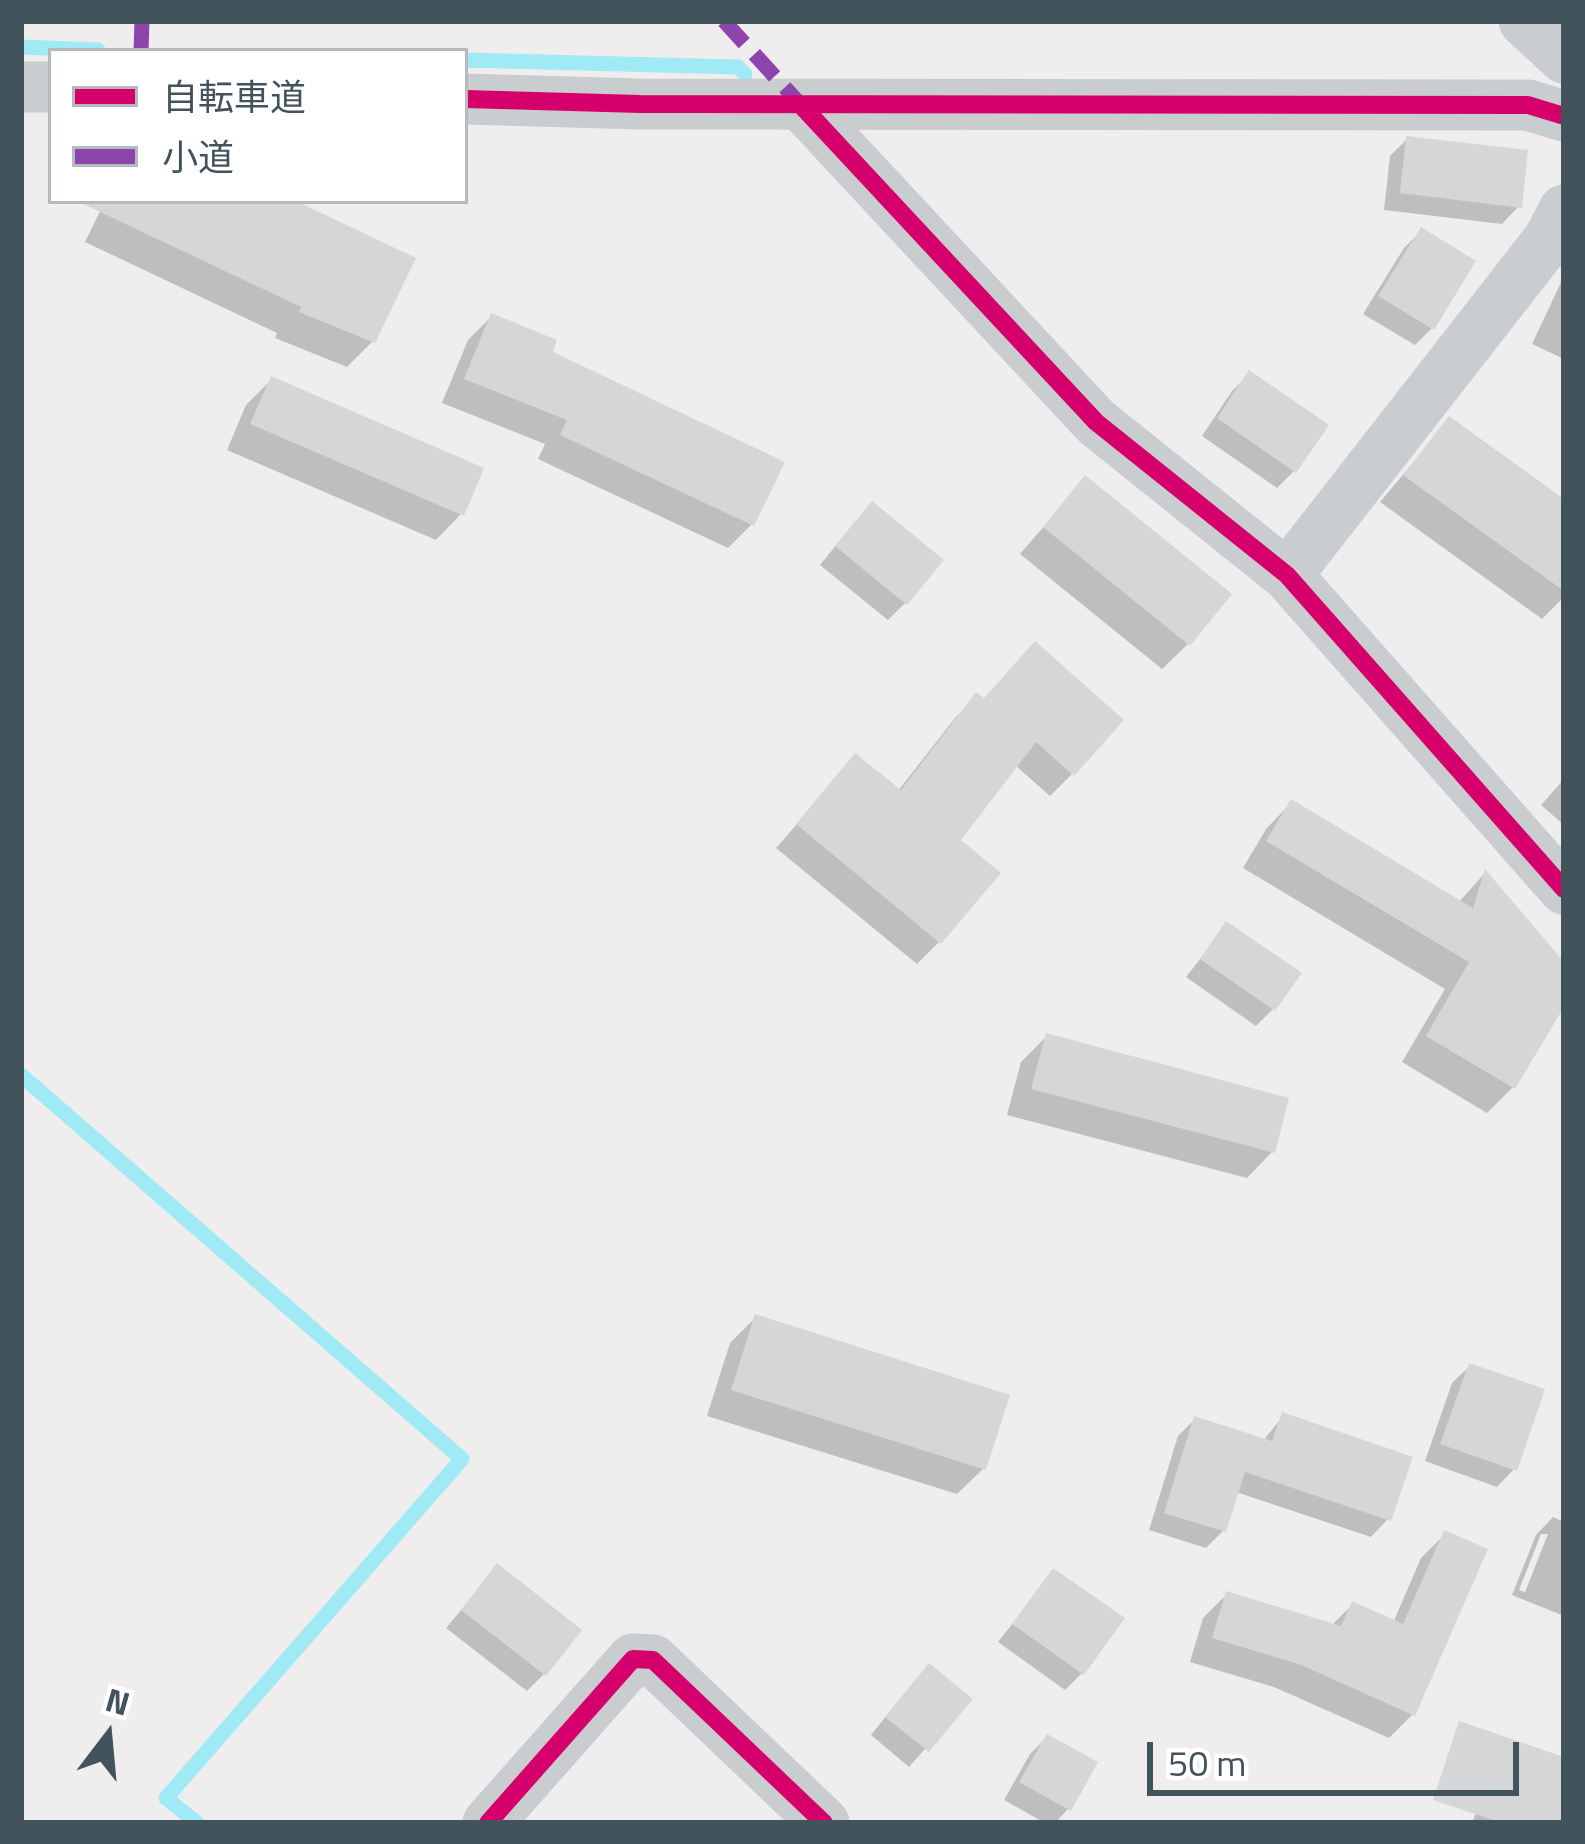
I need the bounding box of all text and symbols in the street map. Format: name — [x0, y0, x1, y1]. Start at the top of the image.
legend — [48, 48, 468, 204]
text: 自転車道 — [162, 69, 306, 124]
text: 小道 — [162, 129, 234, 184]
text: N — [100, 1674, 136, 1729]
north arrow — [48, 1676, 168, 1796]
scale bar — [1153, 1718, 1525, 1792]
text: 50 m — [1168, 1735, 1246, 1790]

